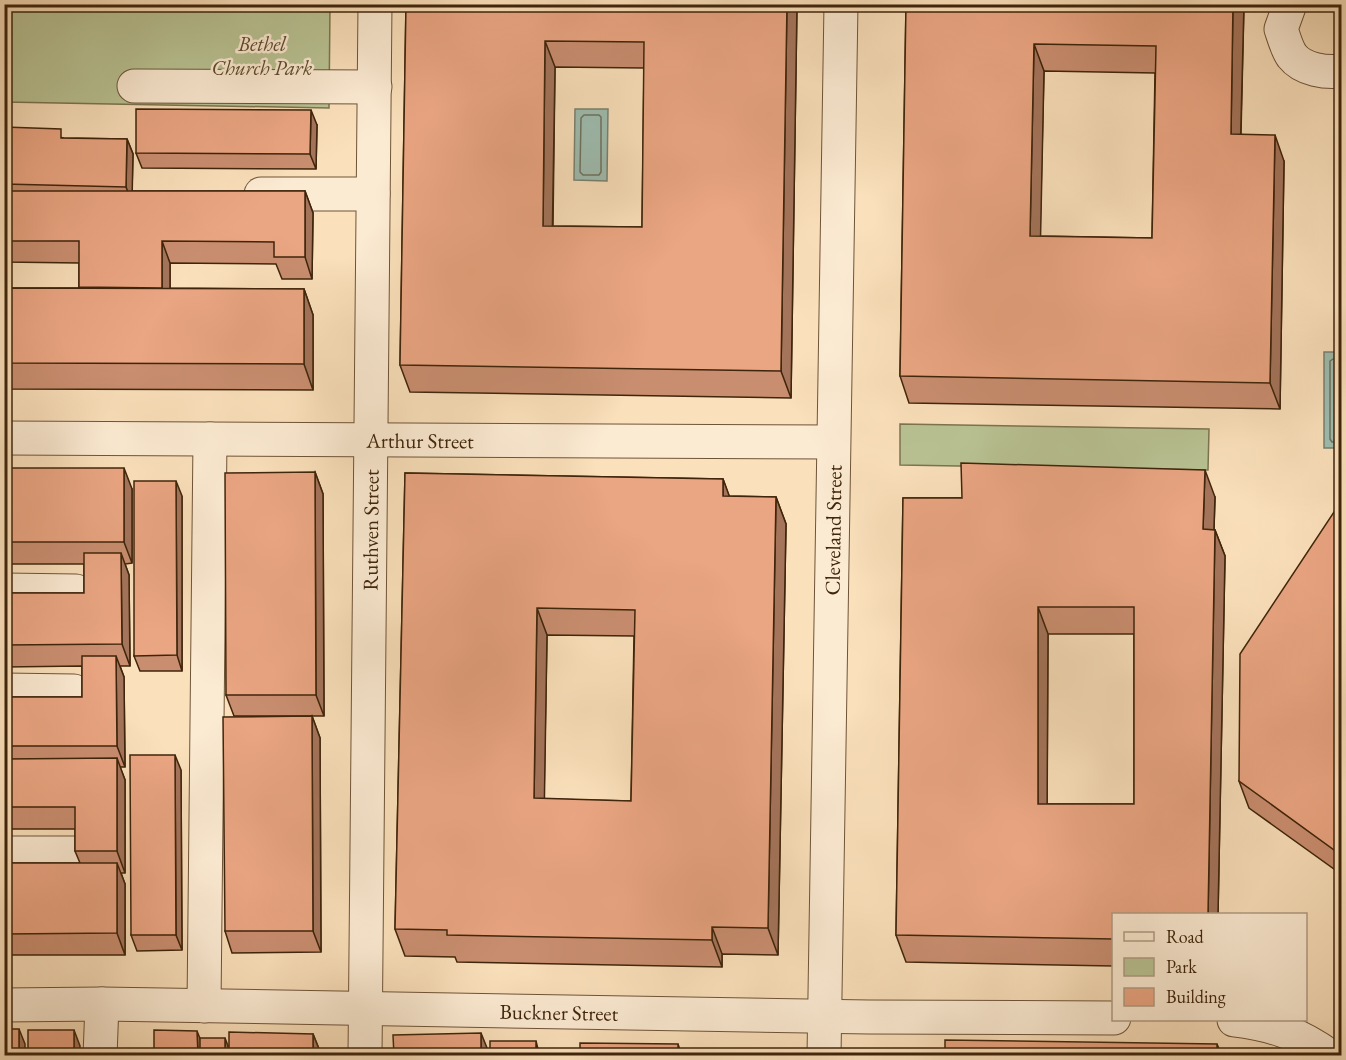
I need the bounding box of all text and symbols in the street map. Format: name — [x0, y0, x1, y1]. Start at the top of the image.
park label: Bethel Church Park — [212, 30, 313, 81]
street label: Arthur Street — [365, 426, 474, 454]
street label: Cleveland Street — [818, 464, 847, 596]
street label: Ruthven Street — [356, 469, 384, 591]
legend — [1112, 913, 1307, 1021]
text: Road — [1166, 925, 1205, 948]
text: Park — [1166, 955, 1197, 978]
text: Building — [1166, 985, 1226, 1008]
street label: Buckner Street — [499, 997, 619, 1026]

